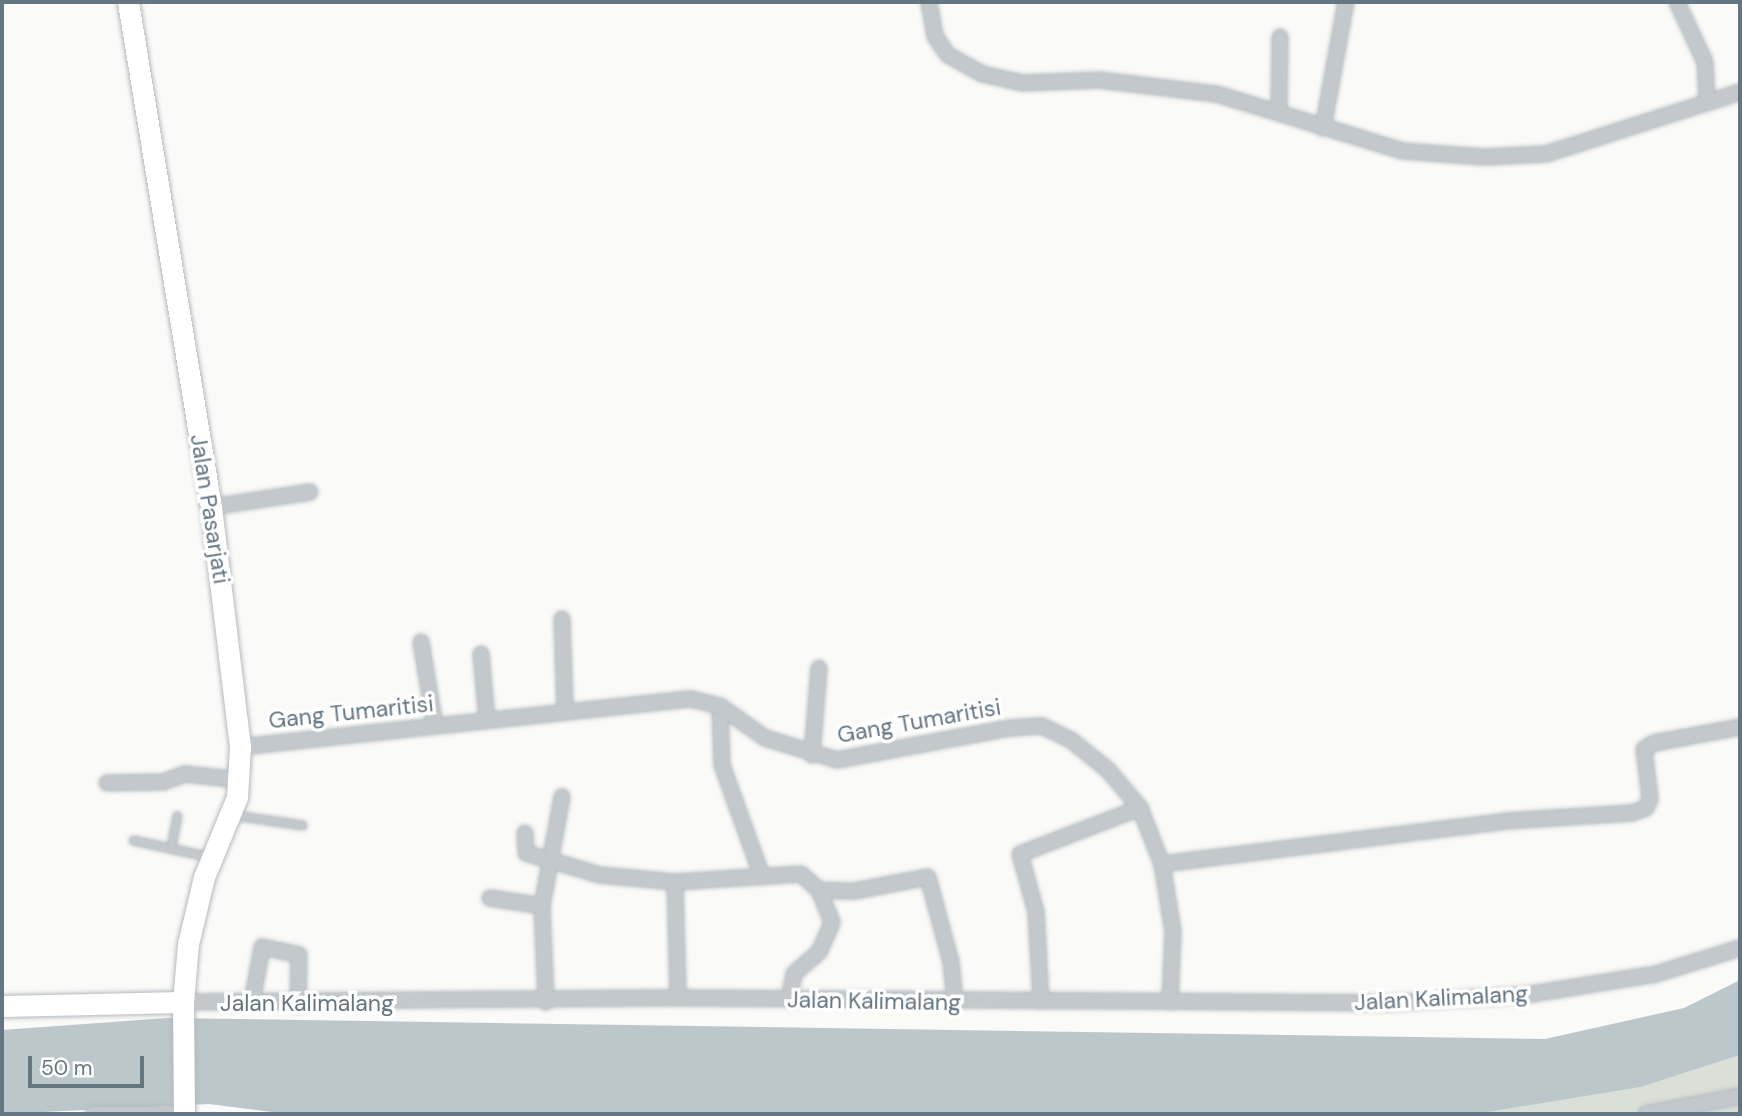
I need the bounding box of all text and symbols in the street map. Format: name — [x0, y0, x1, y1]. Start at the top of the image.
street label: Jalan Pasarjati — [185, 432, 235, 586]
street label: Gang Tumaritisi — [267, 690, 435, 734]
street label: Gang Tumaritisi — [835, 693, 1003, 749]
street label: Jalan Kalimalang — [1354, 980, 1528, 1016]
street label: Jalan Kalimalang — [787, 986, 961, 1016]
street label: Jalan Kalimalang — [220, 989, 394, 1017]
scale bar — [32, 1042, 147, 1086]
text: 50 m — [41, 1054, 92, 1082]

